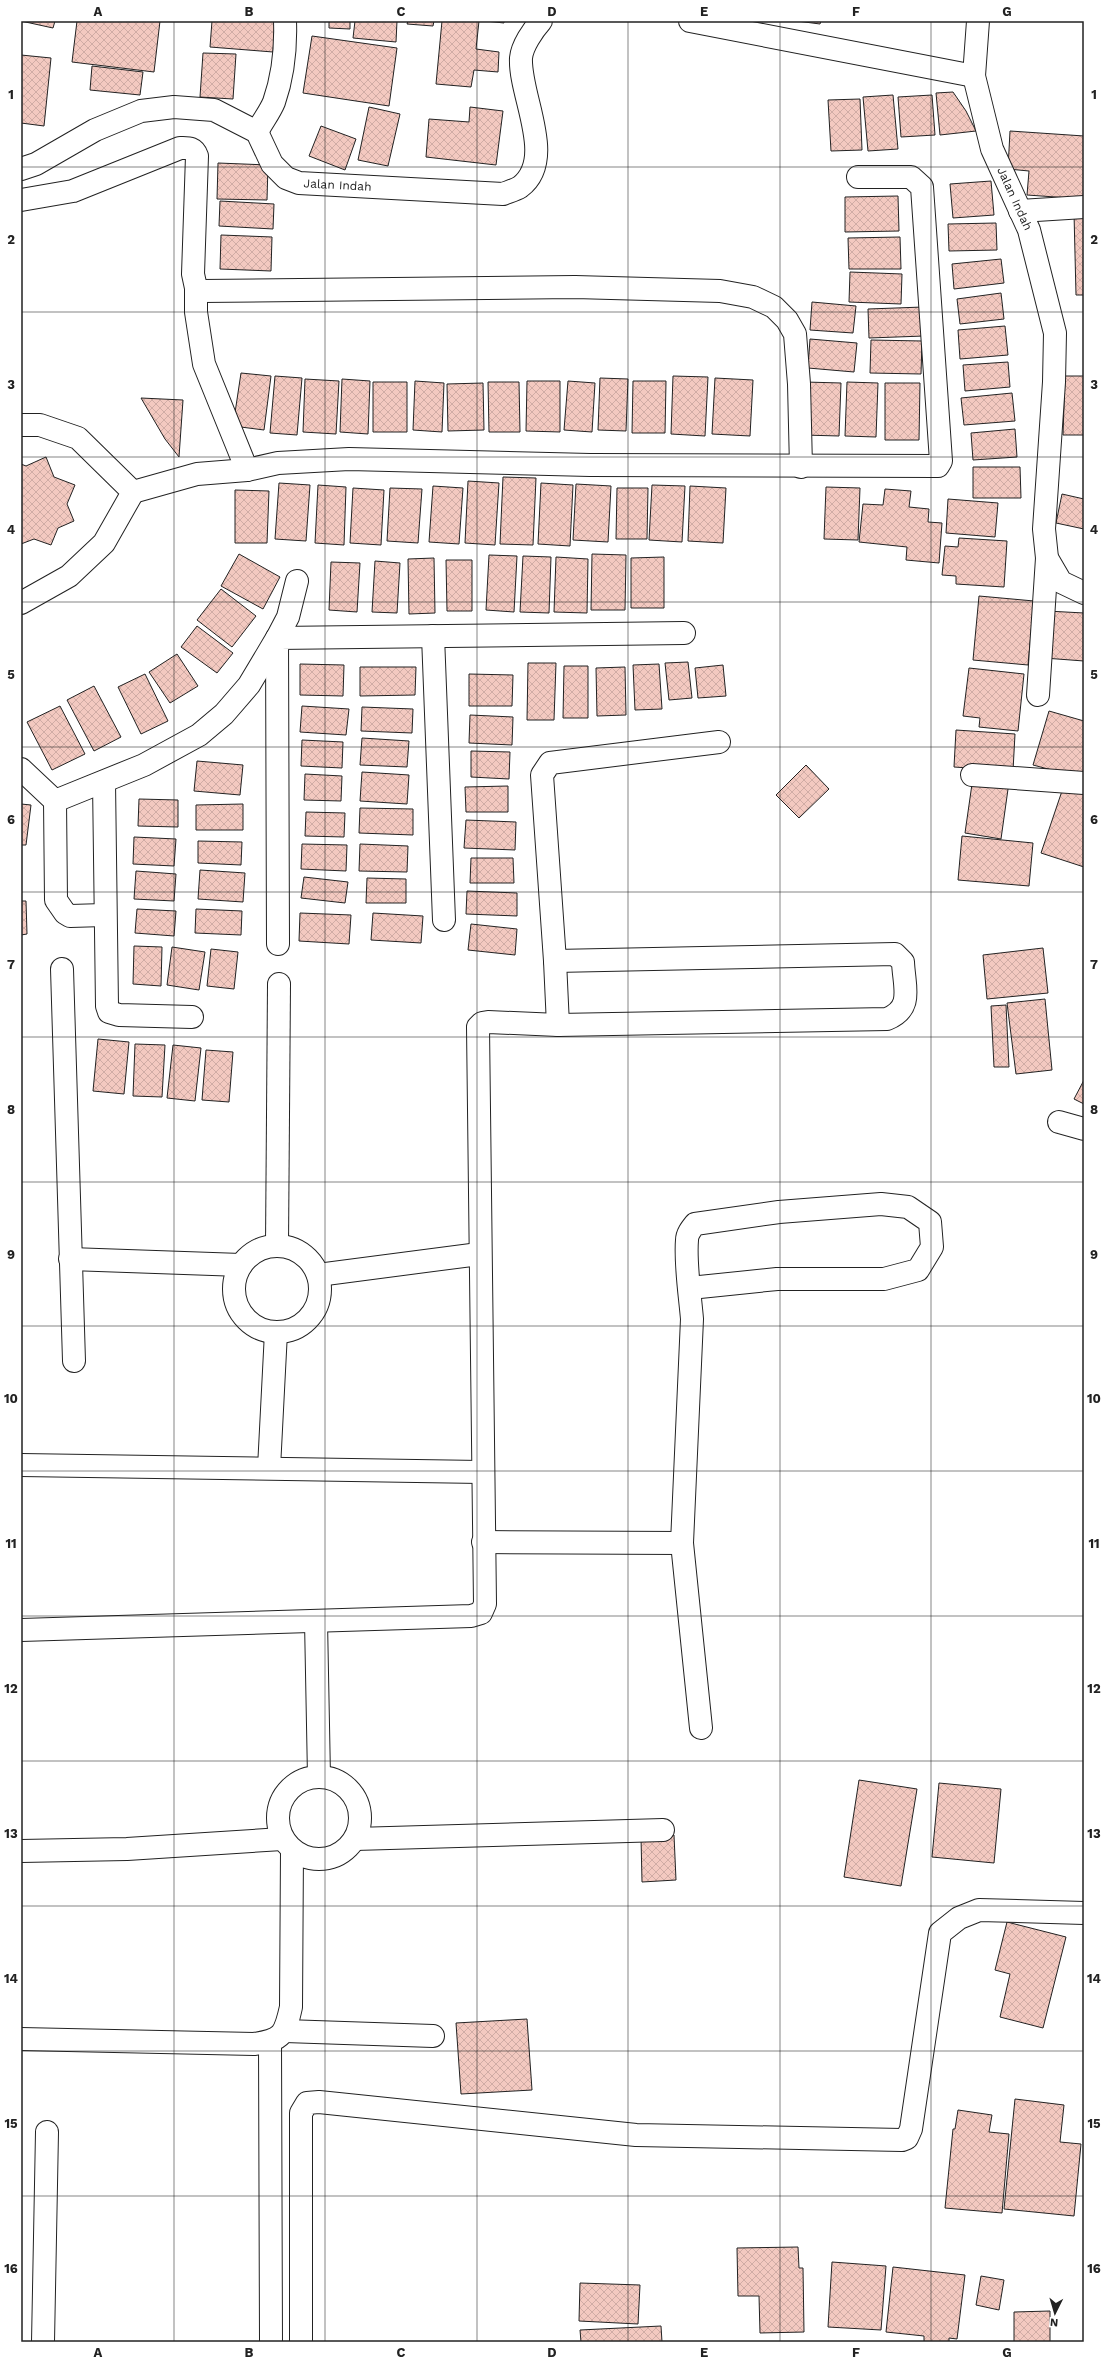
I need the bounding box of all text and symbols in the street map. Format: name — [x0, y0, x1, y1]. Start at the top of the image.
text: A — [94, 4, 103, 19]
text: B — [245, 4, 254, 19]
text: C — [397, 4, 406, 19]
text: D — [547, 4, 557, 19]
text: E — [700, 4, 708, 19]
text: F — [852, 4, 860, 19]
text: G — [1002, 4, 1012, 19]
text: 1 — [8, 87, 14, 102]
text: 1 — [1091, 87, 1097, 102]
street label: Jalan Indah — [994, 165, 1035, 233]
street label: Jalan Indah — [303, 176, 372, 194]
text: 2 — [7, 232, 15, 247]
text: 2 — [1090, 232, 1098, 247]
text: 3 — [7, 377, 15, 392]
text: 3 — [1090, 377, 1098, 392]
text: 4 — [7, 522, 16, 537]
text: 4 — [1090, 522, 1099, 537]
text: 5 — [7, 667, 15, 682]
text: 5 — [1090, 667, 1098, 682]
text: 6 — [7, 812, 15, 827]
text: 6 — [1090, 812, 1098, 827]
text: 7 — [7, 957, 15, 972]
text: 7 — [1090, 957, 1098, 972]
text: 8 — [7, 1102, 15, 1117]
text: 8 — [1090, 1102, 1098, 1117]
text: 9 — [7, 1247, 15, 1262]
text: 9 — [1090, 1247, 1098, 1262]
text: 10 — [4, 1391, 18, 1406]
text: 10 — [1087, 1391, 1101, 1406]
text: 11 — [5, 1536, 17, 1551]
text: 11 — [1088, 1536, 1100, 1551]
text: 12 — [4, 1681, 18, 1696]
text: 12 — [1087, 1681, 1101, 1696]
text: 13 — [4, 1826, 18, 1841]
text: 13 — [1087, 1826, 1101, 1841]
text: 14 — [4, 1971, 19, 1986]
text: 14 — [1087, 1971, 1102, 1986]
text: 15 — [4, 2116, 18, 2131]
text: 15 — [1087, 2116, 1101, 2131]
text: 16 — [4, 2261, 18, 2276]
text: 16 — [1087, 2261, 1101, 2276]
north arrow — [1035, 2293, 1075, 2333]
text: N — [1050, 2316, 1059, 2329]
text: A — [94, 2345, 103, 2360]
text: B — [245, 2345, 254, 2360]
text: C — [397, 2345, 406, 2360]
text: D — [547, 2345, 557, 2360]
text: E — [700, 2345, 708, 2360]
text: F — [852, 2345, 860, 2360]
text: G — [1002, 2345, 1012, 2360]

